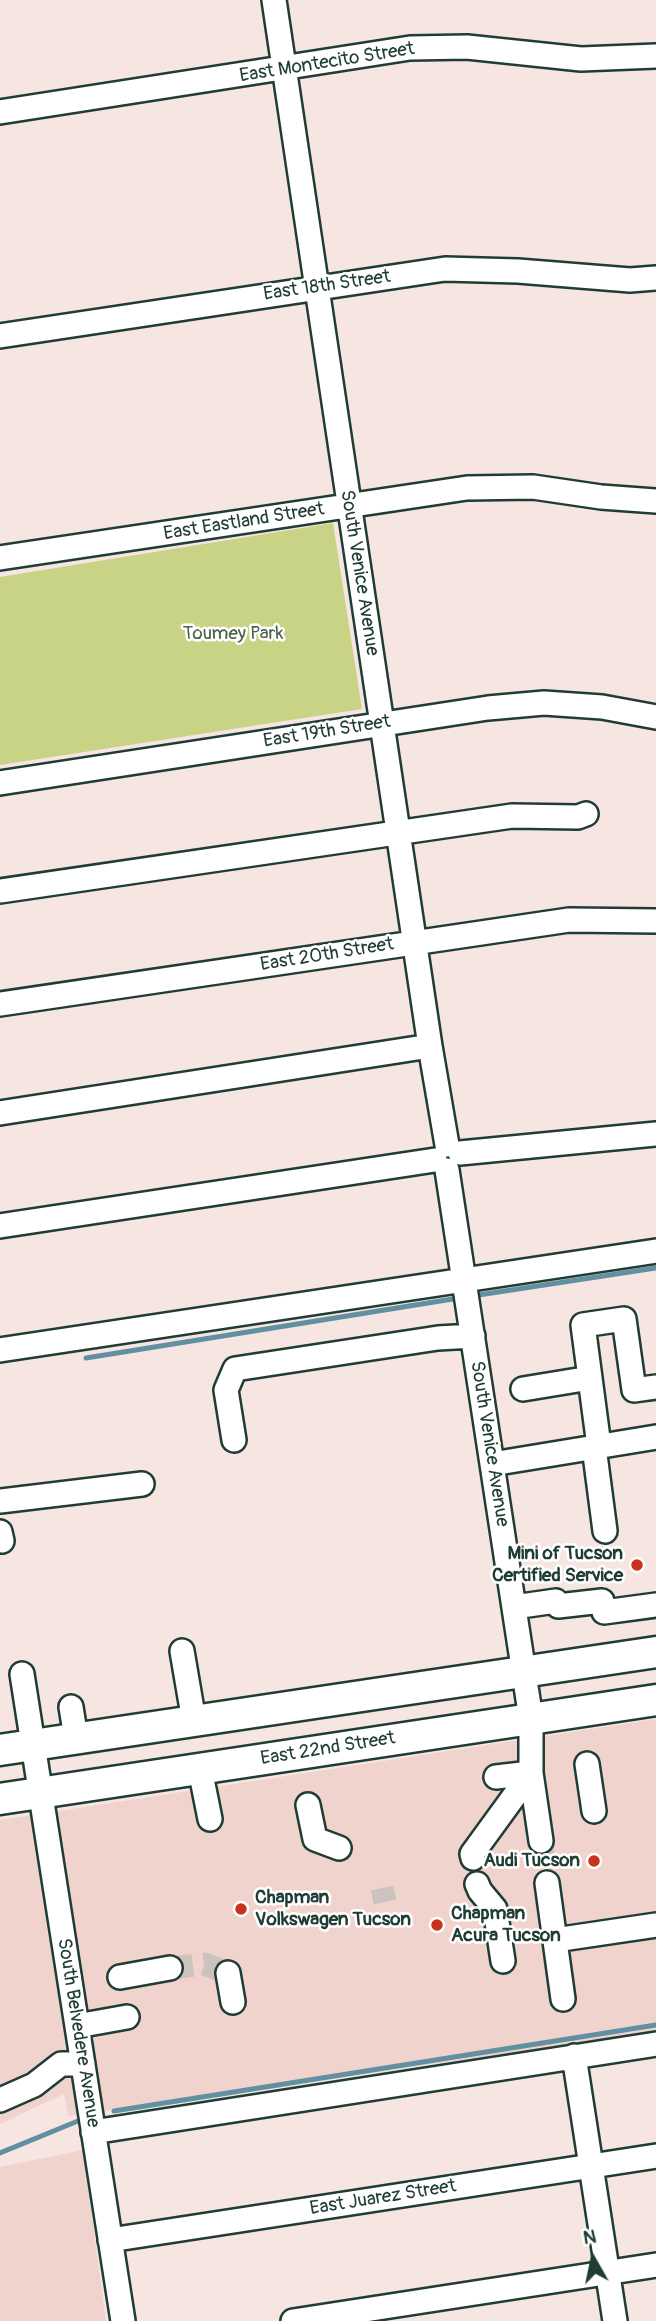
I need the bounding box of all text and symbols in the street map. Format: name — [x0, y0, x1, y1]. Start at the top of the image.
street label: East Montecito Street — [238, 38, 416, 88]
street label: East 18th Street — [262, 266, 392, 306]
street label: South Venice Avenue — [335, 488, 383, 658]
street label: East Eastland Street — [162, 498, 326, 546]
park label: Toumey Park — [183, 623, 283, 645]
street label: East 19th Street — [262, 711, 392, 753]
street label: East 20th Street — [259, 933, 395, 977]
street label: South Venice Avenue — [465, 1359, 513, 1529]
place label: Mini of Tucson Certified Service — [492, 1543, 623, 1587]
marker: Mini of Tucson Certified Service — [629, 1557, 645, 1573]
street label: East 22nd Street — [259, 1727, 397, 1771]
place label: Audi Tucson — [484, 1850, 580, 1872]
marker: Audi Tucson — [586, 1853, 602, 1869]
place label: Chapman Volkswagen Tucson — [255, 1887, 411, 1931]
marker: Chapman Volkswagen Tucson — [233, 1901, 249, 1917]
place label: Chapman Acura Tucson — [451, 1903, 561, 1947]
marker: Chapman Acura Tucson — [429, 1917, 445, 1933]
street label: South Belvedere Avenue — [52, 1937, 104, 2129]
street label: East Juarez Street — [308, 2175, 458, 2221]
north arrow — [558, 2223, 628, 2293]
text: N — [581, 2224, 598, 2250]

